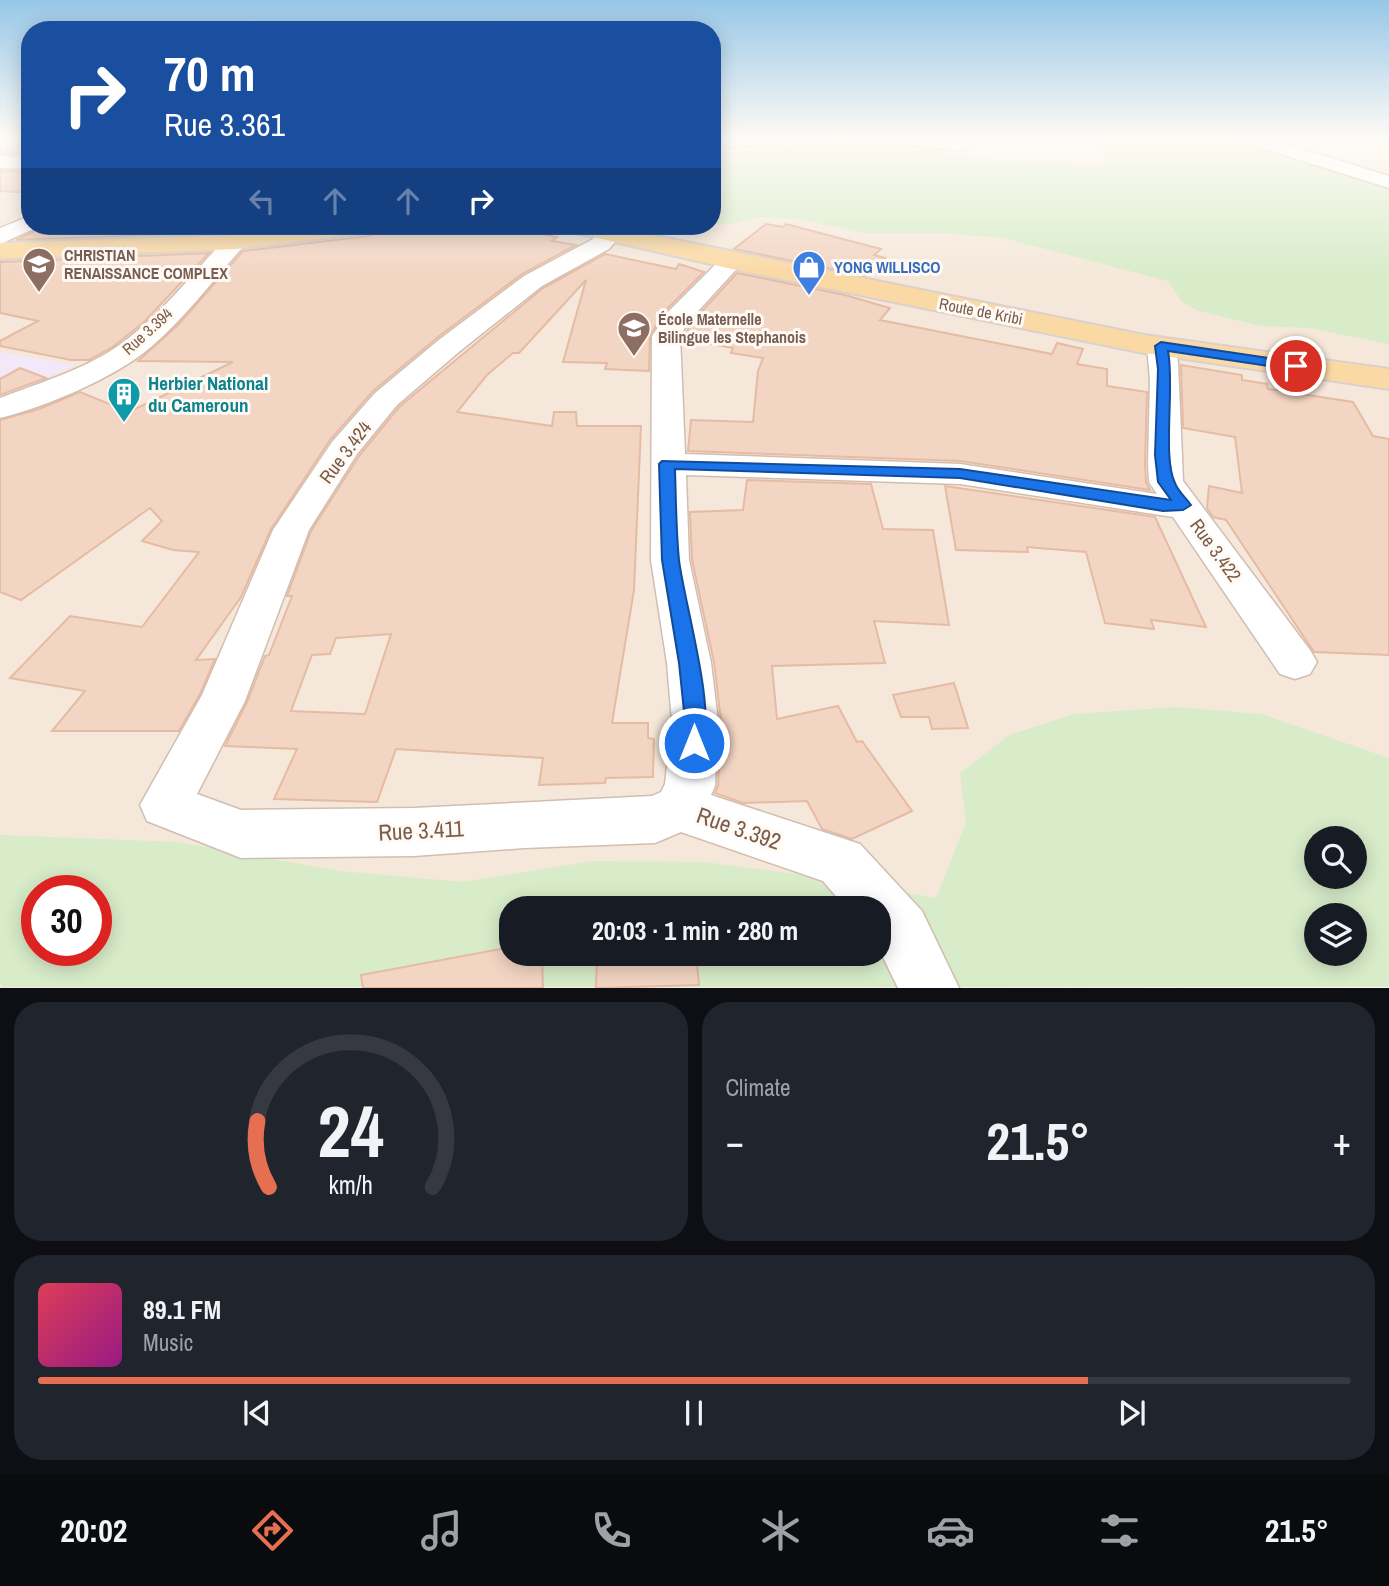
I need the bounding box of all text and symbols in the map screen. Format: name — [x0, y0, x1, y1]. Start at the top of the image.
text: 70 m — [164, 40, 256, 106]
icon: right — [49, 49, 140, 140]
text: Rue 3.361 — [164, 103, 285, 146]
icon: left — [243, 182, 281, 220]
icon: ahead — [316, 182, 354, 220]
icon: ahead — [389, 182, 427, 220]
icon: right — [462, 182, 500, 220]
place label: CHRISTIAN RENAISSANCE COMPLEX — [64, 244, 228, 284]
school or university icon: CHRISTIAN RENAISSANCE COMPLEX — [20, 245, 58, 294]
shop icon: YONG WILLISCO — [790, 248, 828, 297]
place label: YONG WILLISCO — [834, 256, 940, 278]
street label: Route de Kribi — [937, 292, 1025, 330]
street label: Rue 3.394 — [117, 303, 177, 359]
place label: École Maternelle Bilingue les Stephanois — [658, 308, 806, 348]
school or university icon: École Maternelle Bilingue les Stephanois — [615, 309, 653, 358]
pin — [1266, 336, 1326, 396]
icon: arrive — [1277, 347, 1315, 385]
place label: Herbier National du Cameroun — [148, 370, 268, 418]
building icon: Herbier National du Cameroun — [105, 375, 143, 424]
street label: Rue 3.424 — [313, 415, 377, 489]
street label: Rue 3.422 — [1184, 513, 1248, 587]
position arrow — [657, 706, 731, 780]
street label: Rue 3.392 — [693, 799, 785, 857]
street label: Rue 3.411 — [377, 812, 465, 848]
map controls — [1304, 826, 1367, 966]
button: search — [1304, 826, 1367, 889]
speed limit sign: 30 — [21, 875, 112, 966]
button: layers — [1304, 903, 1367, 966]
text: 20:03 · 1 min · 280 m — [592, 913, 798, 948]
text: Climate — [726, 1072, 790, 1103]
text: 24 — [318, 1083, 384, 1181]
text: 21.5° — [986, 1106, 1090, 1176]
text: − — [726, 1116, 744, 1167]
text: + — [1333, 1116, 1351, 1167]
text: km/h — [329, 1168, 373, 1202]
text: 89.1 FM — [143, 1292, 221, 1327]
text: Music — [143, 1327, 193, 1358]
icon: previous — [238, 1394, 276, 1432]
icon: pause — [675, 1394, 713, 1432]
icon: next — [1113, 1394, 1151, 1432]
icon: directions — [248, 1506, 297, 1555]
icon: music — [417, 1506, 466, 1555]
icon: phone — [587, 1506, 636, 1555]
icon: climate — [756, 1506, 805, 1555]
icon: car — [926, 1506, 975, 1555]
icon: filters — [1095, 1506, 1144, 1555]
text: 20:02 — [60, 1509, 127, 1552]
text: 21.5° — [1265, 1509, 1329, 1552]

